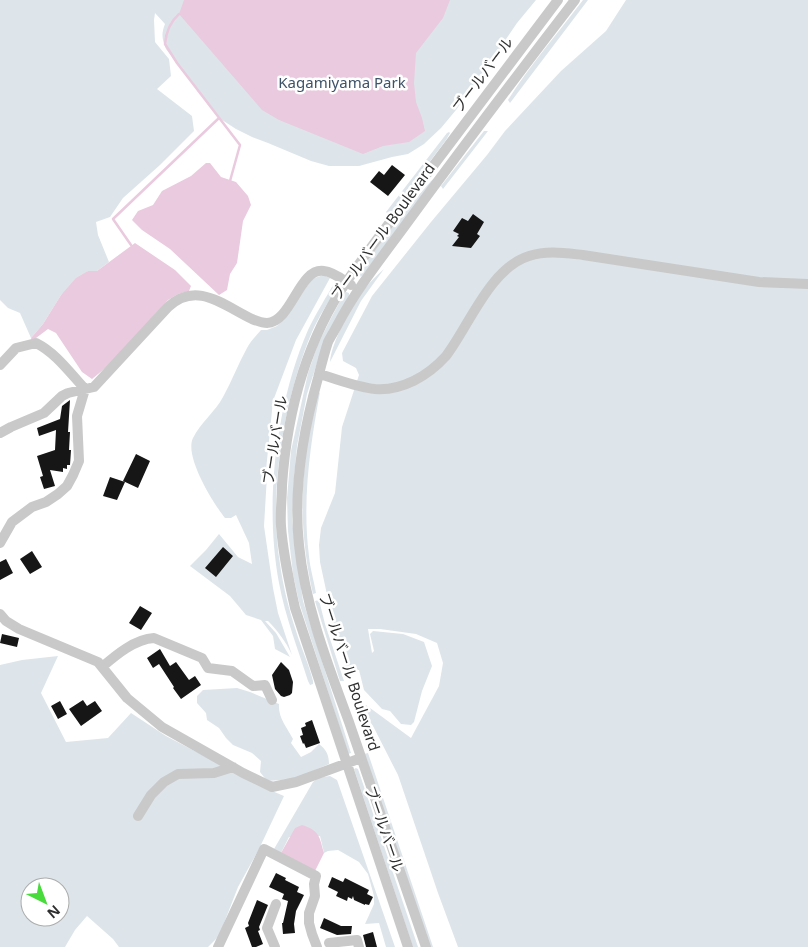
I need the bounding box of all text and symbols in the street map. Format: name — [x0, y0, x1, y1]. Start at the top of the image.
street label: ブールバール — [447, 32, 517, 116]
park label: Kagamiyama Park — [278, 72, 406, 92]
street label: ブールバール Boulevard — [326, 159, 439, 304]
street label: ブールバール — [257, 394, 291, 486]
street label: ブールバール Boulevard — [315, 590, 385, 753]
street label: ブールバール — [361, 783, 409, 874]
north arrow — [20, 877, 70, 927]
text: N — [43, 901, 65, 923]

